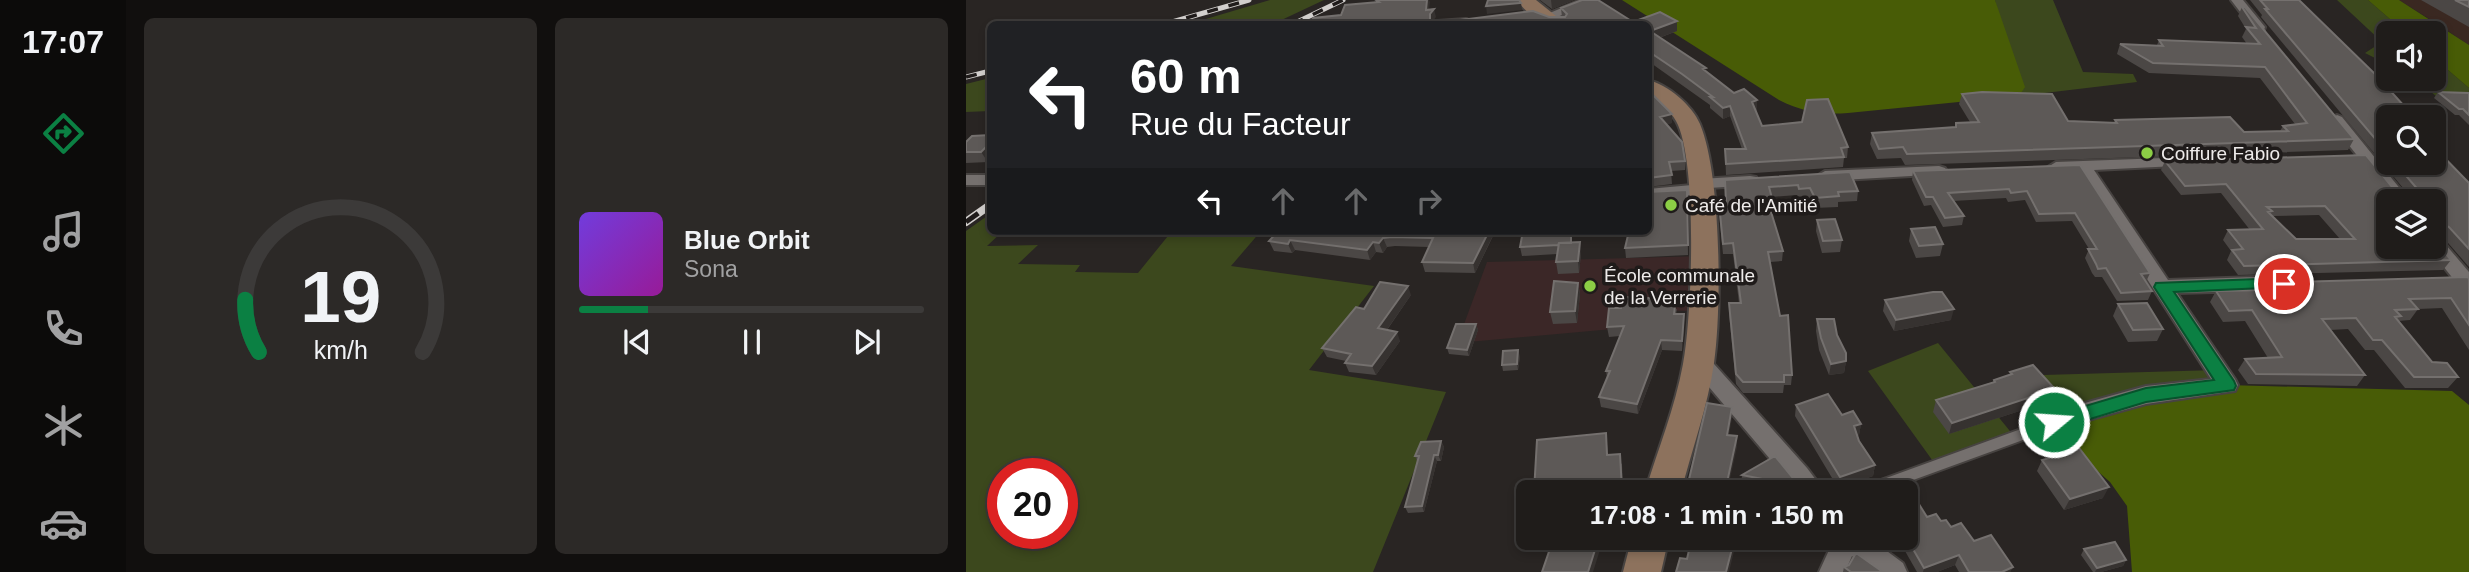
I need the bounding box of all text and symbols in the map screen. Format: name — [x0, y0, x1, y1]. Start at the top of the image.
map controls — [2376, 21, 2446, 259]
button: sound — [2376, 21, 2446, 91]
text: 17:07 — [22, 24, 104, 60]
icon: left — [1015, 49, 1106, 140]
text: 60 m — [1130, 49, 1242, 103]
button: search — [2376, 105, 2446, 175]
text: Rue du Facteur — [1130, 106, 1351, 142]
icon: directions — [39, 109, 88, 158]
place label: Coiffure Fabio — [2161, 143, 2280, 164]
marker: Coiffure Fabio — [2139, 145, 2155, 161]
icon: left — [1191, 182, 1229, 220]
icon: ahead — [1264, 182, 1302, 220]
icon: ahead — [1337, 182, 1375, 220]
icon: right — [1410, 182, 1448, 220]
button: layers — [2376, 189, 2446, 259]
place label: Café de l'Amitié — [1685, 195, 1817, 216]
marker: Café de l'Amitié — [1663, 197, 1679, 213]
icon: music — [39, 207, 88, 256]
text: Blue Orbit — [684, 225, 810, 255]
pin — [2254, 254, 2314, 314]
text: 19 — [300, 256, 381, 337]
text: Sona — [684, 256, 738, 282]
place label: École communale de la Verrerie — [1604, 265, 1755, 308]
icon: arrive — [2265, 265, 2303, 303]
marker: École communale de la Verrerie — [1582, 278, 1598, 294]
icon: phone — [39, 304, 88, 353]
icon: previous — [618, 323, 656, 361]
icon: pause — [733, 323, 771, 361]
icon: next — [848, 323, 886, 361]
text: km/h — [313, 336, 368, 364]
position arrow — [2017, 385, 2091, 459]
icon: climate — [39, 401, 88, 450]
speed limit sign: 20 — [987, 458, 1078, 549]
icon: car — [39, 499, 88, 548]
text: 17:08 · 1 min · 150 m — [1590, 500, 1844, 530]

